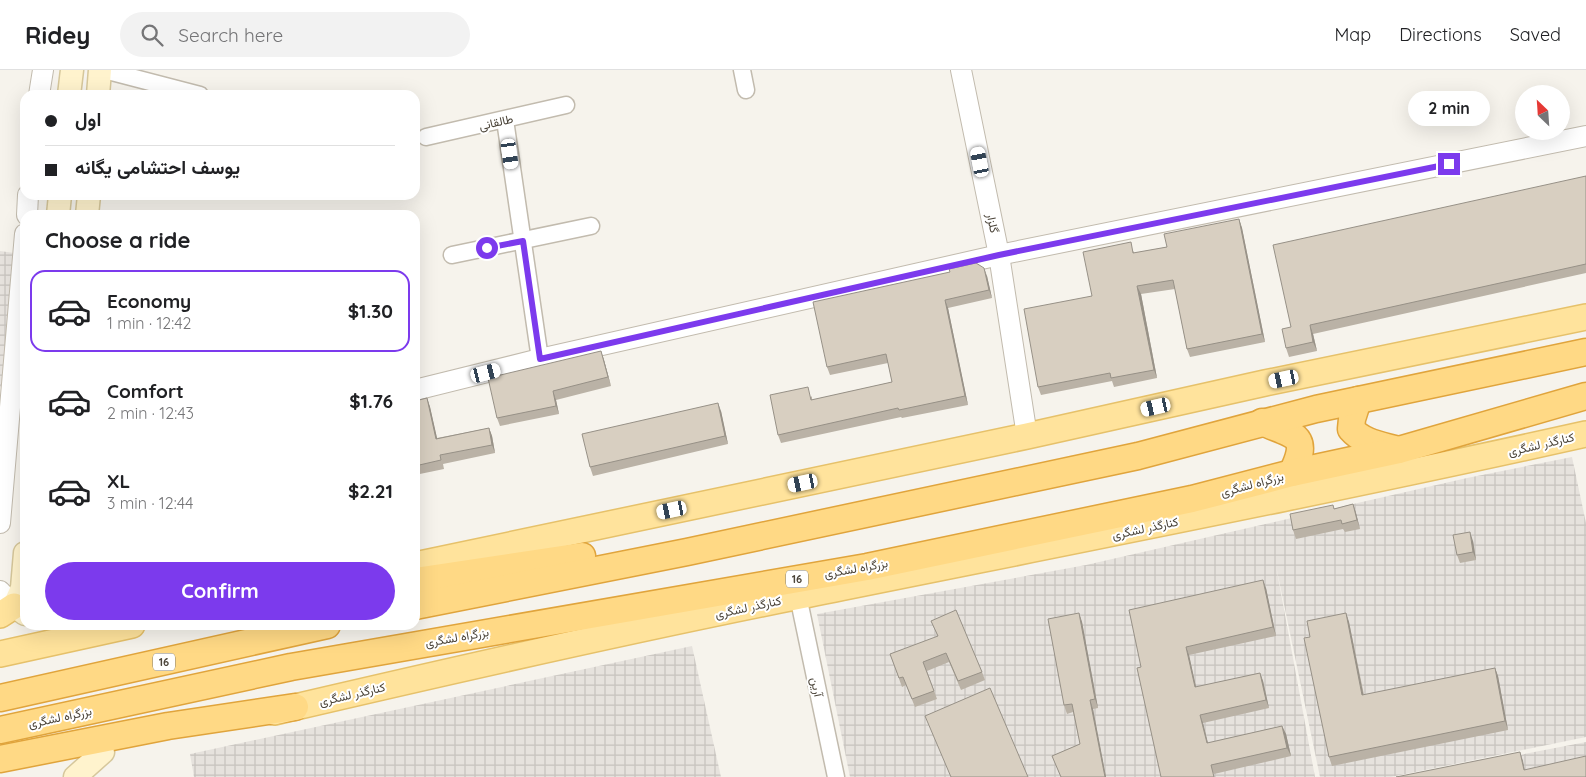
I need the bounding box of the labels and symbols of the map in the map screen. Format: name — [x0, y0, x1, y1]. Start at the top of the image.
north arrow — [1515, 85, 1570, 140]
callout: 2 min — [1408, 92, 1490, 126]
street label: طالقانی — [477, 111, 515, 134]
car — [500, 138, 519, 170]
car — [969, 146, 990, 178]
route end — [1438, 153, 1460, 175]
street label: گلزار — [982, 211, 1002, 234]
route start — [476, 237, 498, 259]
car — [469, 362, 502, 384]
car — [1267, 369, 1300, 389]
car — [1139, 396, 1172, 418]
street label: کنارگذر لشگری — [1506, 429, 1576, 460]
street label: بزرگراه لشگری — [1219, 468, 1285, 501]
car — [786, 473, 819, 493]
car — [655, 500, 688, 520]
street label: کنارگذر لشگری — [1110, 514, 1180, 543]
street label: بزرگراه لشگری — [823, 555, 889, 582]
road number: 16 — [786, 570, 808, 588]
street label: کنارگذر لشگری — [713, 593, 783, 622]
street label: بزرگراه لشگری — [424, 624, 490, 651]
road number: 16 — [153, 654, 175, 670]
street label: آرین — [807, 676, 827, 700]
street label: کنارگذر لشگری — [317, 679, 387, 710]
street label: بزرگراه لشگری — [27, 703, 93, 732]

